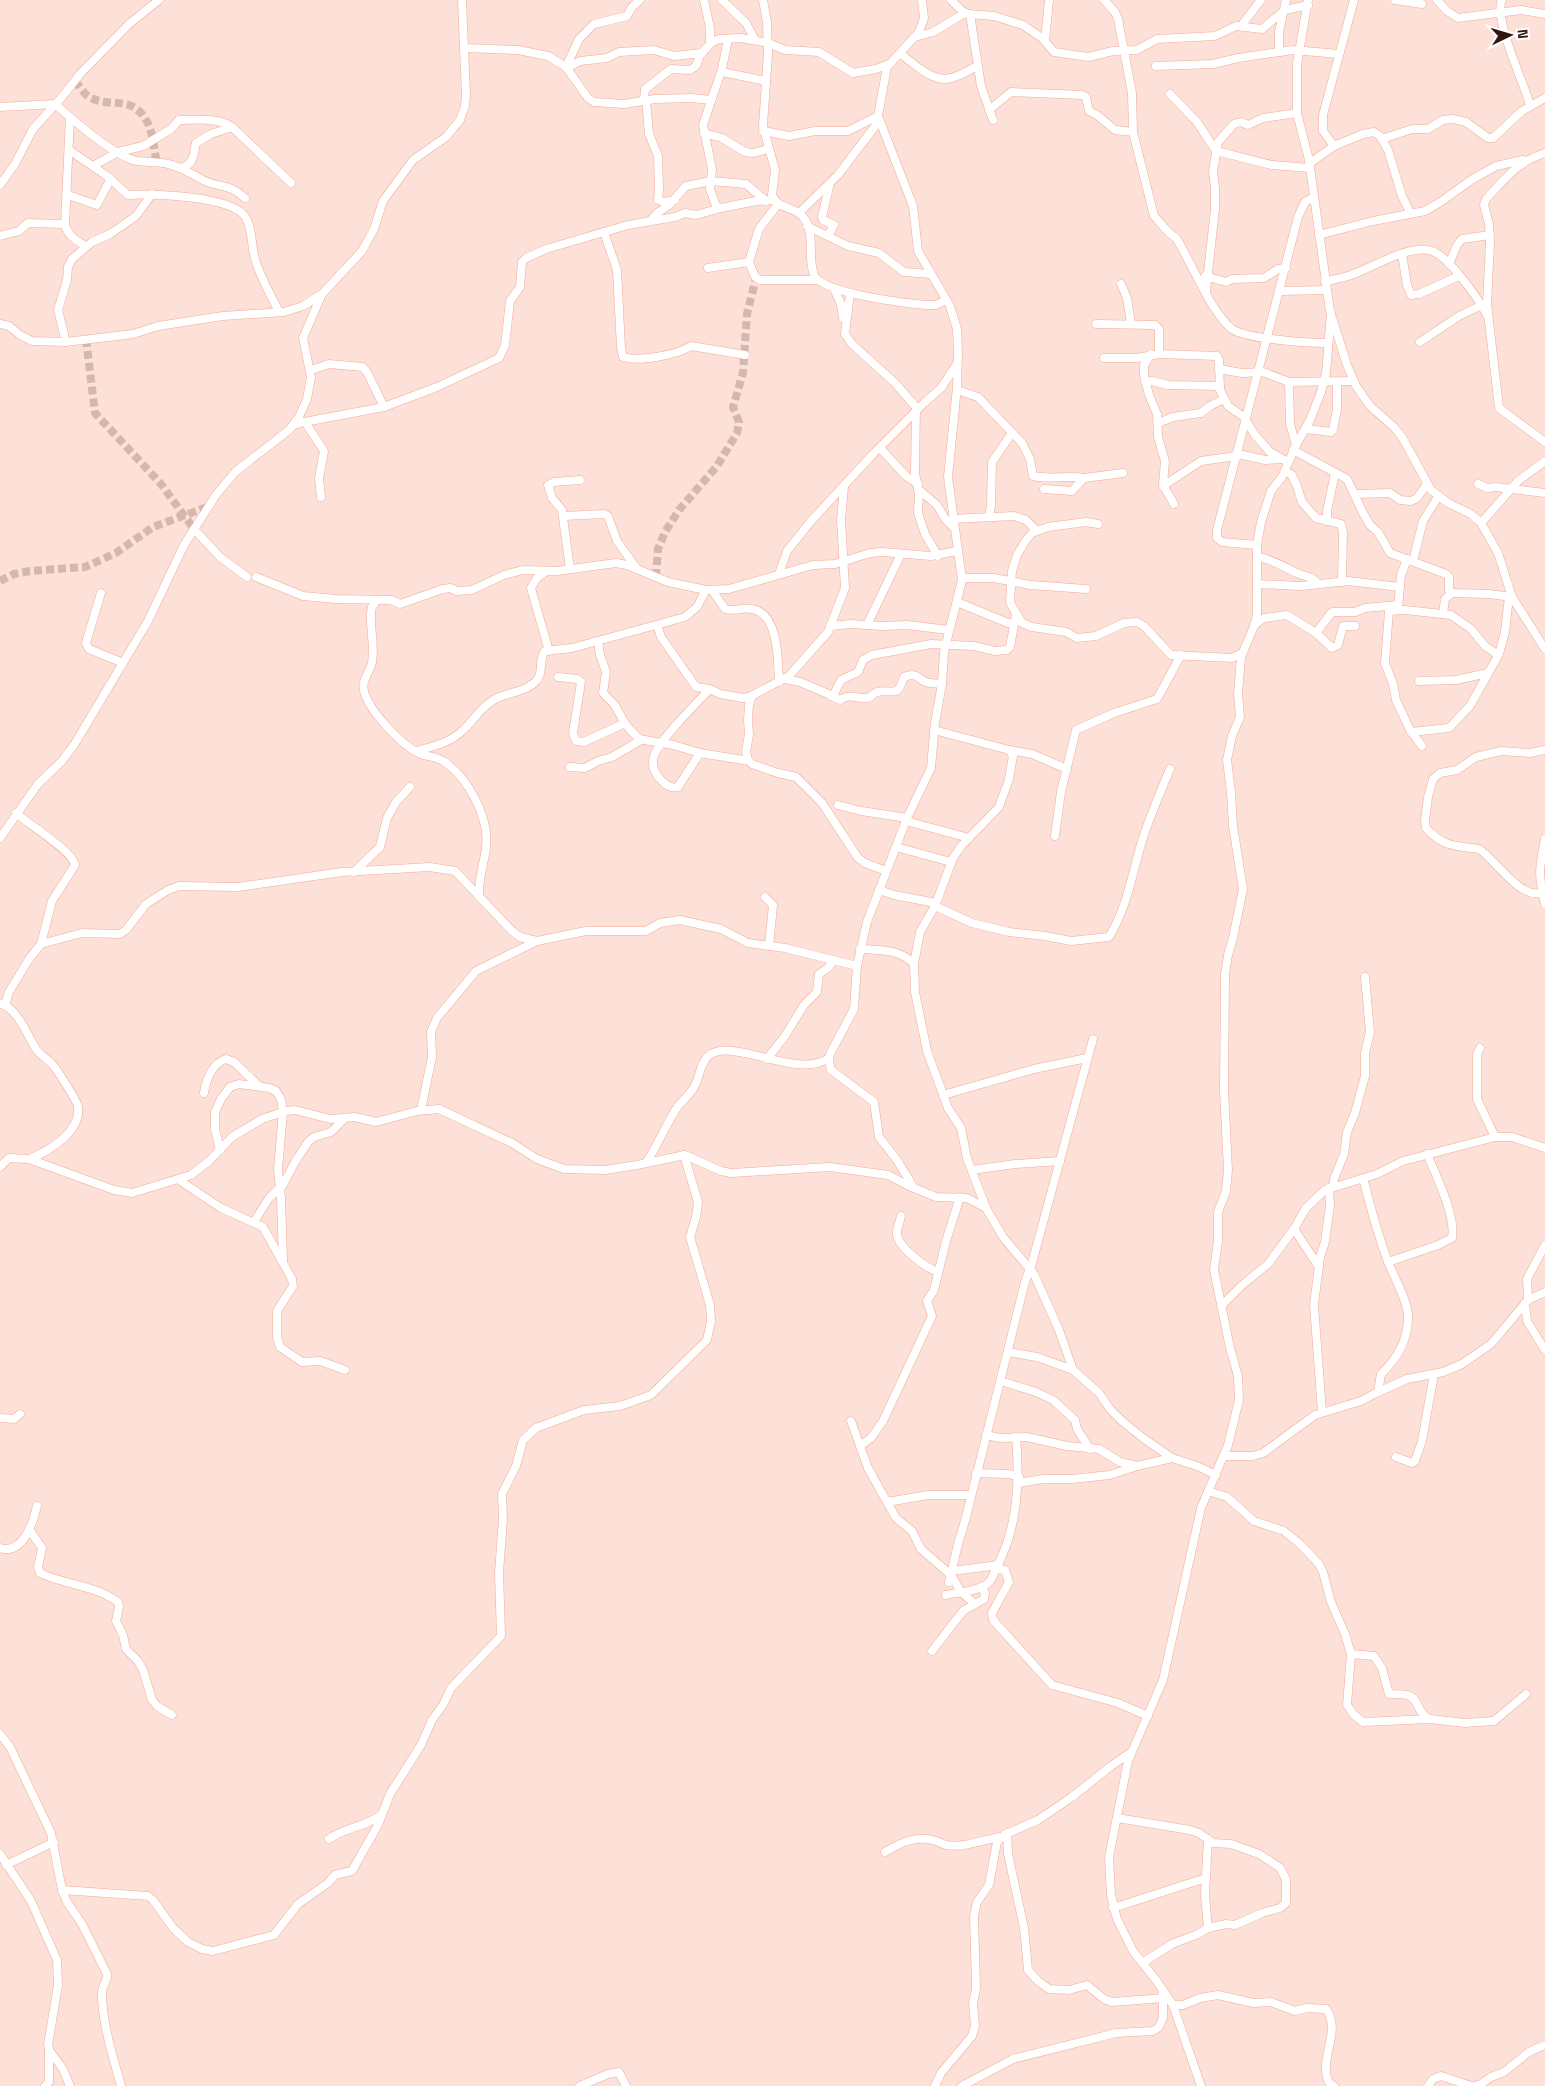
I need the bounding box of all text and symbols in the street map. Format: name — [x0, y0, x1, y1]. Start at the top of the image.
north arrow — [1485, 10, 1535, 60]
text: N — [1514, 28, 1532, 39]

